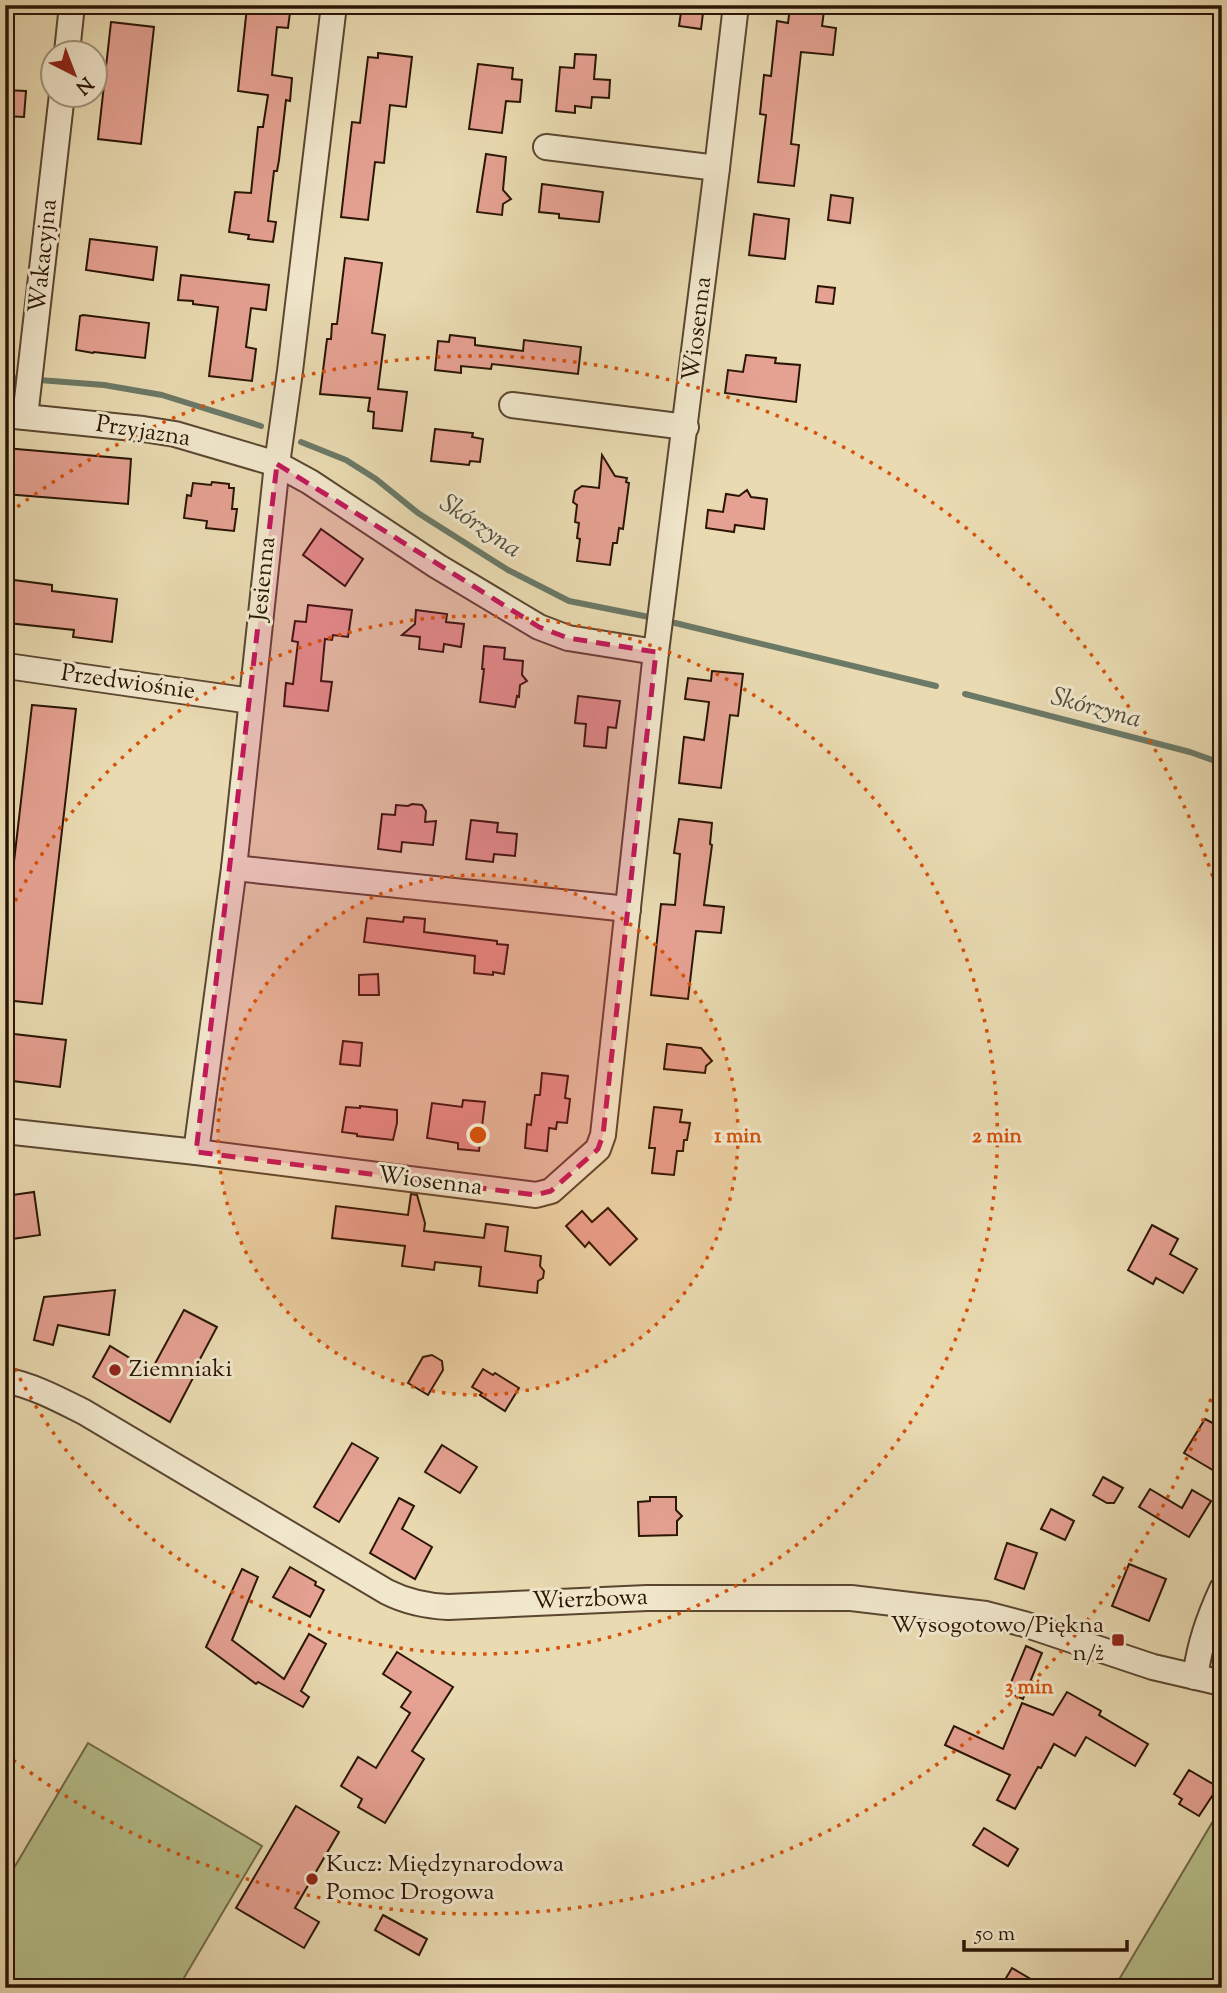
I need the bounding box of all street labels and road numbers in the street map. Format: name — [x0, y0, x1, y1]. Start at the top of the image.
street label: Wakacyjna — [21, 197, 67, 315]
street label: Wiosenna — [675, 275, 721, 383]
street label: Przyjazna — [93, 408, 193, 456]
street label: Jesienna — [242, 535, 285, 625]
street label: Przedwiośnie — [59, 657, 197, 709]
street label: Wiosenna — [376, 1159, 484, 1205]
street label: Wierzbowa — [532, 1581, 648, 1619]

